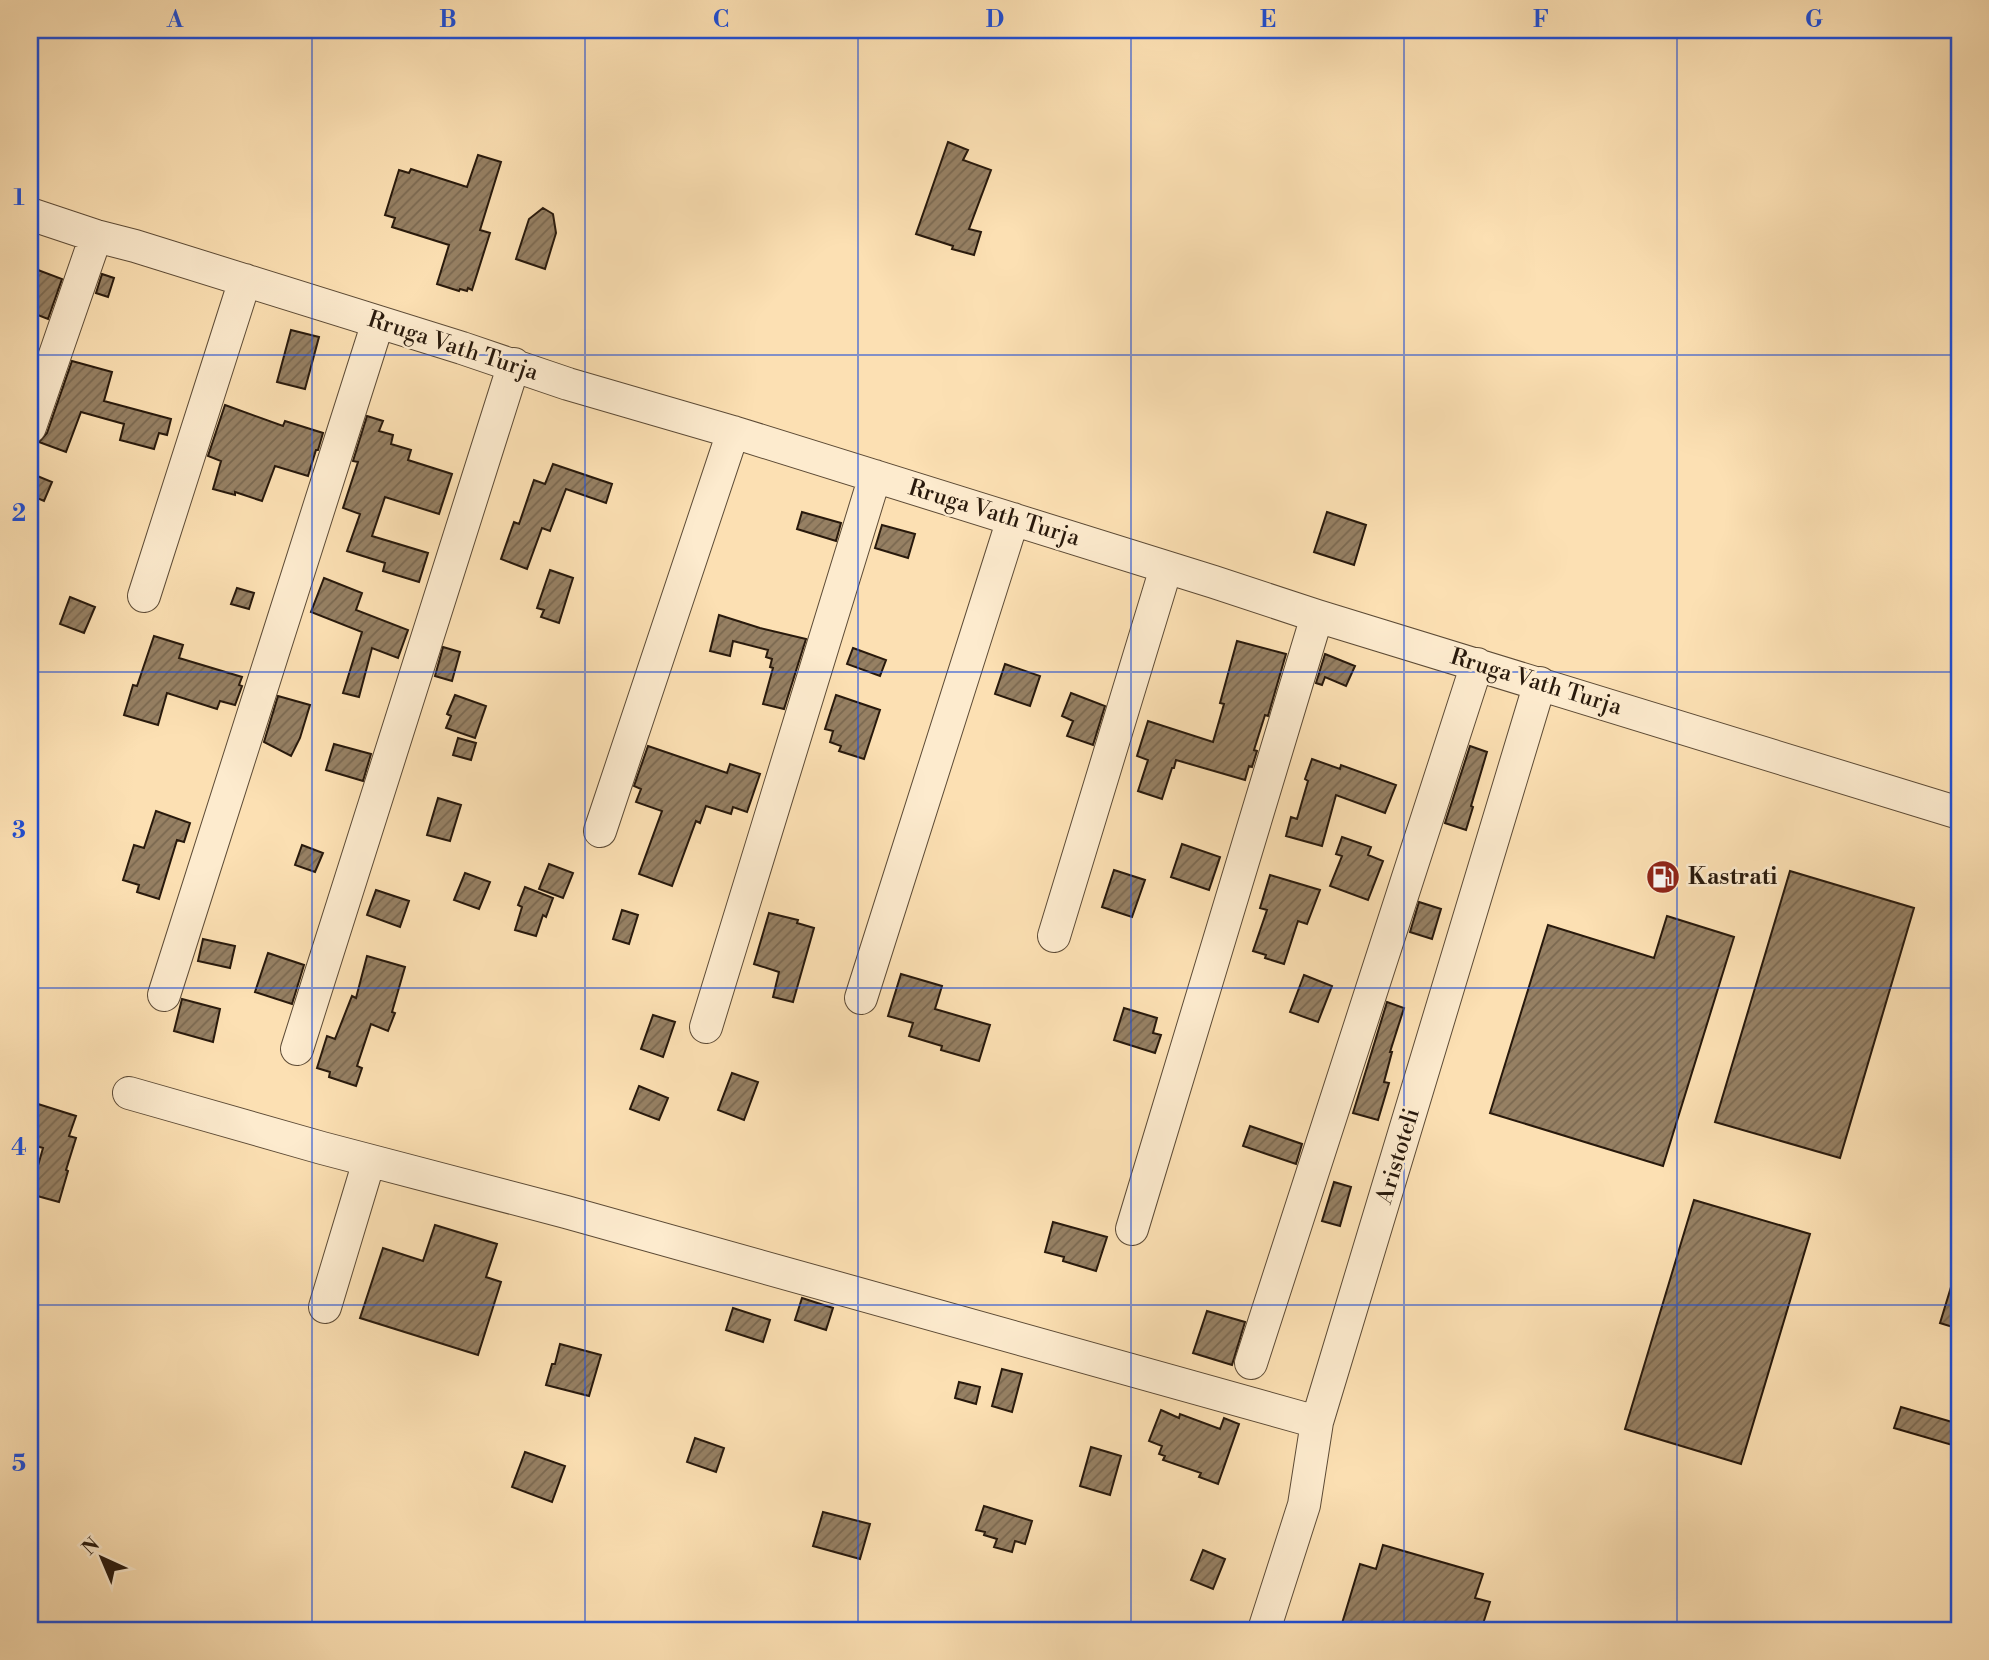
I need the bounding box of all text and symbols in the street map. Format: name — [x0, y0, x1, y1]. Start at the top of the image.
text: A — [166, 6, 184, 34]
text: B — [439, 6, 457, 34]
text: C — [713, 6, 729, 34]
text: D — [986, 6, 1004, 34]
text: E — [1260, 6, 1276, 34]
text: F — [1533, 6, 1549, 34]
text: G — [1805, 6, 1823, 34]
text: 1 — [13, 184, 25, 212]
street label: Rruga Vath Turja — [364, 305, 542, 387]
street label: Rruga Vath Turja — [905, 474, 1083, 552]
text: 2 — [12, 500, 26, 528]
street label: Rruga Vath Turja — [1447, 643, 1625, 721]
text: 3 — [12, 817, 26, 845]
fuel station icon: Kastrati — [1644, 858, 1682, 896]
place label: Kastrati — [1688, 863, 1777, 891]
street label: Aristoteli — [1370, 1105, 1426, 1208]
text: 4 — [11, 1134, 27, 1162]
text: 5 — [12, 1450, 26, 1478]
north arrow — [66, 1524, 136, 1594]
text: N — [77, 1533, 105, 1560]

